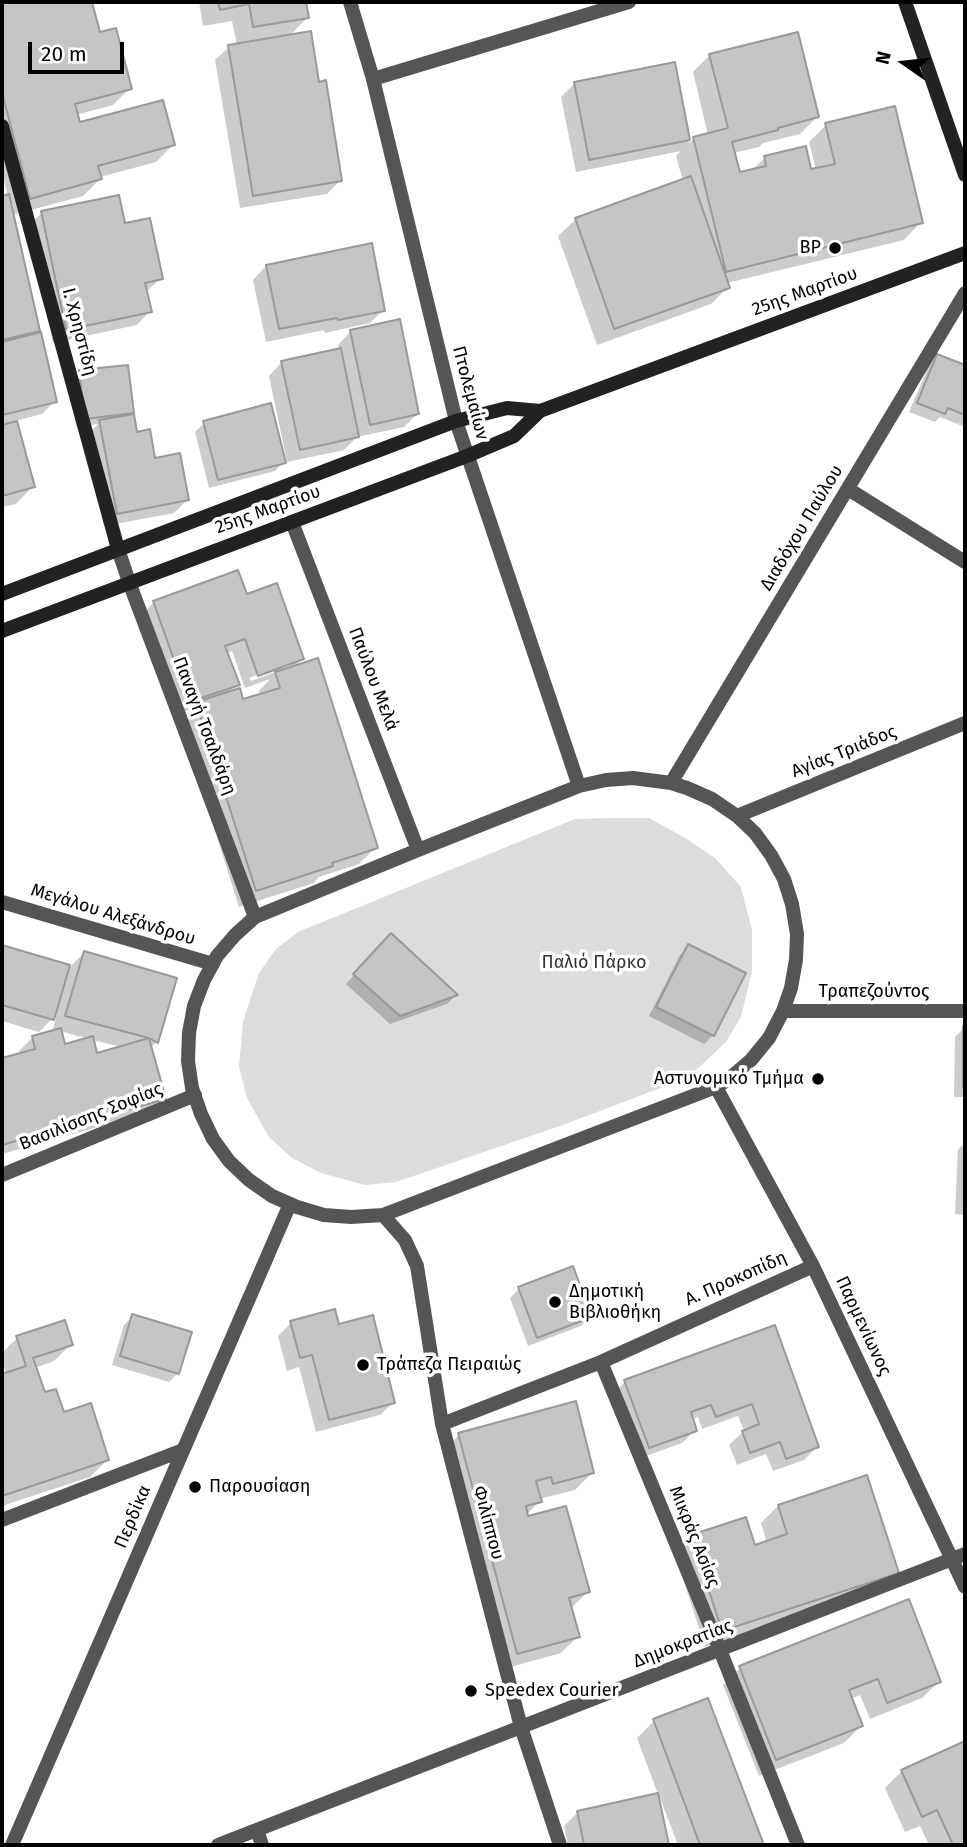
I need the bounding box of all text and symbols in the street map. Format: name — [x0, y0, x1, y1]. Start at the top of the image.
scale bar — [32, 28, 128, 72]
north arrow — [869, 28, 939, 98]
text: 20 m — [41, 41, 87, 67]
text: N — [870, 49, 896, 67]
place label: BP — [800, 237, 821, 259]
marker: BP — [827, 240, 843, 256]
street label: 25ης Μαρτίου — [749, 263, 861, 321]
street label: Ι. Χρηστίδη — [57, 286, 101, 378]
street label: Πτολεμαίων — [447, 344, 493, 442]
street label: Διαδόχου Παύλου — [756, 461, 848, 595]
street label: 25ης Μαρτίου — [212, 481, 324, 539]
street label: Παύλου Μελά — [343, 624, 403, 734]
street label: Παναγή Τσαλδάρη — [168, 654, 240, 798]
street label: Αγίας Τριάδος — [788, 721, 900, 783]
street label: Μεγάλου Αλεξάνδρου — [28, 880, 198, 950]
park label: Παλιό Πάρκο — [542, 952, 646, 974]
street label: Τραπεζούντος — [819, 981, 929, 1003]
place label: Αστυνομικό Τμήμα — [654, 1068, 804, 1090]
marker: Αστυνομικό Τμήμα — [810, 1071, 826, 1087]
street label: Βασιλίσσης Σοφίας — [16, 1078, 166, 1156]
street label: Α. Προκοπίδη — [682, 1247, 790, 1311]
street label: Παρμενίωνος — [830, 1273, 896, 1379]
place label: Δημοτική Βιβλιοθήκη — [569, 1281, 661, 1324]
marker: Δημοτική Βιβλιοθήκη — [547, 1294, 563, 1310]
place label: Τράπεζα Πειραιώς — [377, 1354, 521, 1376]
marker: Τράπεζα Πειραιώς — [355, 1357, 371, 1373]
place label: Παρουσίαση — [209, 1476, 310, 1498]
marker: Παρουσίαση — [187, 1479, 203, 1495]
street label: Περδίκα — [110, 1482, 156, 1552]
street label: Μικράς Ασίας — [664, 1483, 724, 1591]
street label: Φιλίππου — [468, 1484, 508, 1562]
street label: Δημοκρατίας — [630, 1615, 736, 1673]
place label: Speedex Courier — [485, 1680, 619, 1702]
marker: Speedex Courier — [463, 1683, 479, 1699]

